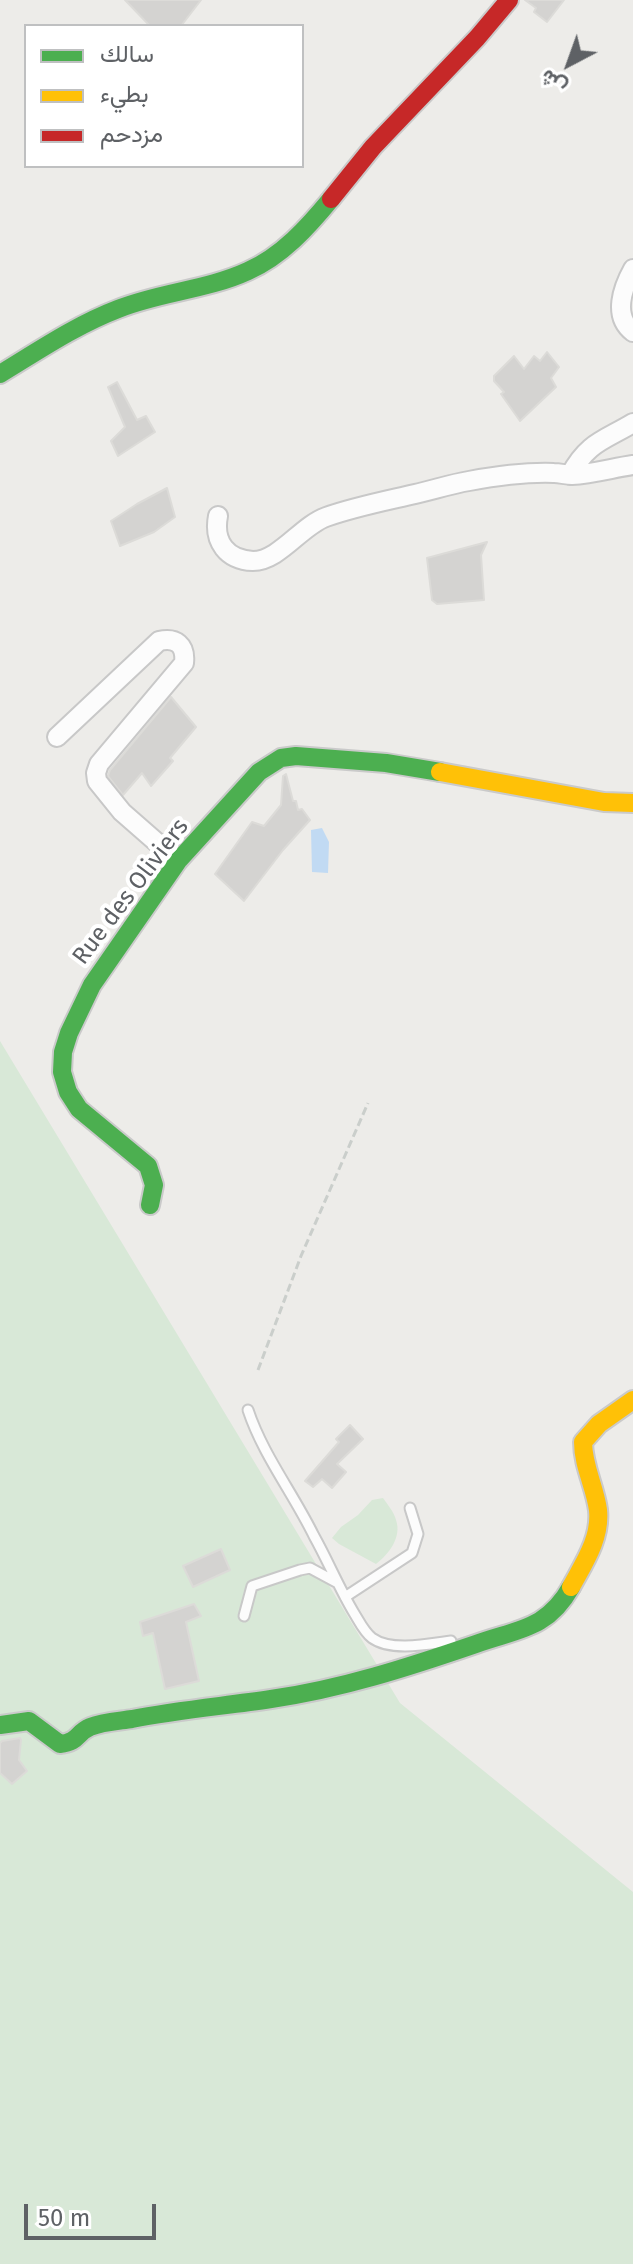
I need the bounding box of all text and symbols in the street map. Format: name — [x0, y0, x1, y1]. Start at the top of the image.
legend — [24, 24, 304, 168]
north arrow — [529, 24, 609, 104]
text: سالك — [100, 40, 154, 68]
text: ش — [534, 64, 572, 101]
text: بطيء — [100, 80, 149, 108]
text: مزدحم — [100, 120, 163, 148]
street label: Rue des Oliviers — [67, 813, 195, 971]
scale bar — [28, 2188, 160, 2238]
text: 50 m — [38, 2204, 90, 2232]

